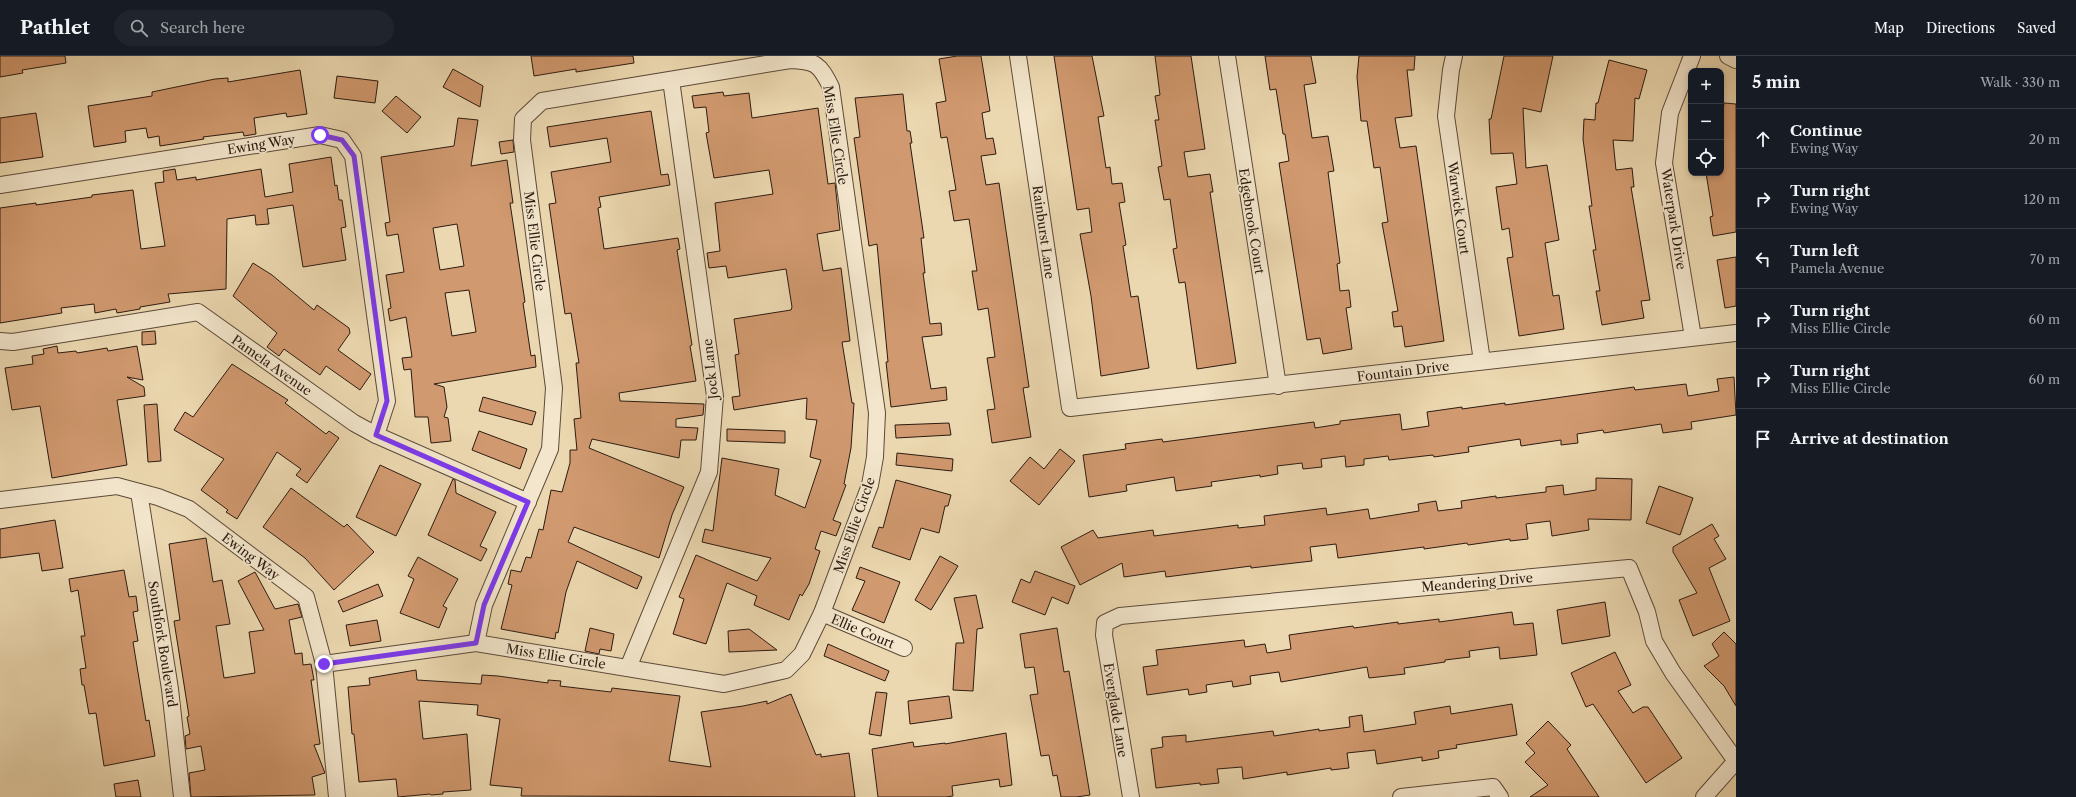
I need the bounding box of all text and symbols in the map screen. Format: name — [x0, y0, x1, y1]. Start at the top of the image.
search box — [114, 10, 394, 46]
text: Pathlet — [20, 16, 90, 39]
icon: search — [128, 17, 150, 39]
text: Search here — [160, 18, 245, 37]
text: Map — [1874, 19, 1904, 37]
text: Directions — [1926, 19, 1995, 37]
text: Saved — [2017, 19, 2056, 37]
map controls — [1688, 68, 1724, 176]
button: + — [1688, 68, 1724, 104]
text: 5 min — [1752, 72, 1800, 92]
text: Walk · 330 m — [1980, 74, 2060, 90]
street label: Miss Ellie Circle — [820, 84, 852, 186]
button: − — [1688, 104, 1724, 140]
text: Continue — [1790, 121, 1862, 140]
route start — [311, 126, 329, 144]
icon: ahead — [1752, 128, 1774, 150]
street label: Ewing Way — [226, 131, 297, 157]
text: 20 m — [2029, 131, 2060, 147]
button: locate — [1688, 140, 1724, 176]
text: Ewing Way — [1790, 140, 1858, 156]
street label: Warwick Court — [1444, 159, 1474, 256]
street label: Waterpark Drive — [1658, 166, 1690, 271]
street label: Edgebrook Court — [1236, 167, 1268, 275]
text: Turn right — [1790, 181, 1870, 200]
street label: Rainburst Lane — [1030, 184, 1058, 280]
icon: right — [1752, 188, 1774, 210]
street label: Miss Ellie Circle — [521, 190, 549, 292]
text: 120 m — [2023, 191, 2060, 207]
text: Ewing Way — [1790, 200, 1858, 216]
text: Turn left — [1790, 241, 1859, 260]
icon: left — [1752, 248, 1774, 270]
text: 70 m — [2030, 251, 2060, 267]
text: Pamela Avenue — [1790, 260, 1884, 276]
text: Turn right — [1790, 301, 1870, 320]
icon: right — [1752, 308, 1774, 330]
text: 60 m — [2029, 311, 2060, 327]
text: Miss Ellie Circle — [1790, 320, 1891, 336]
street label: Pamela Avenue — [229, 331, 315, 399]
street label: Jock Lane — [699, 338, 721, 402]
street label: Fountain Drive — [1356, 357, 1450, 385]
text: Turn right — [1790, 361, 1870, 380]
icon: right — [1752, 368, 1774, 390]
text: 60 m — [2029, 371, 2060, 387]
text: Miss Ellie Circle — [1790, 380, 1891, 396]
icon: arrive — [1752, 428, 1774, 450]
text: Arrive at destination — [1790, 429, 1949, 448]
street label: Miss Ellie Circle — [830, 475, 878, 575]
street label: Ewing Way — [219, 529, 284, 583]
street label: Meandering Drive — [1421, 569, 1533, 595]
street label: Southfork Boulevard — [145, 580, 181, 708]
street label: Ellie Court — [829, 610, 898, 652]
street label: Miss Ellie Circle — [505, 640, 607, 672]
route end — [315, 655, 333, 673]
street label: Everglade Lane — [1101, 662, 1131, 758]

